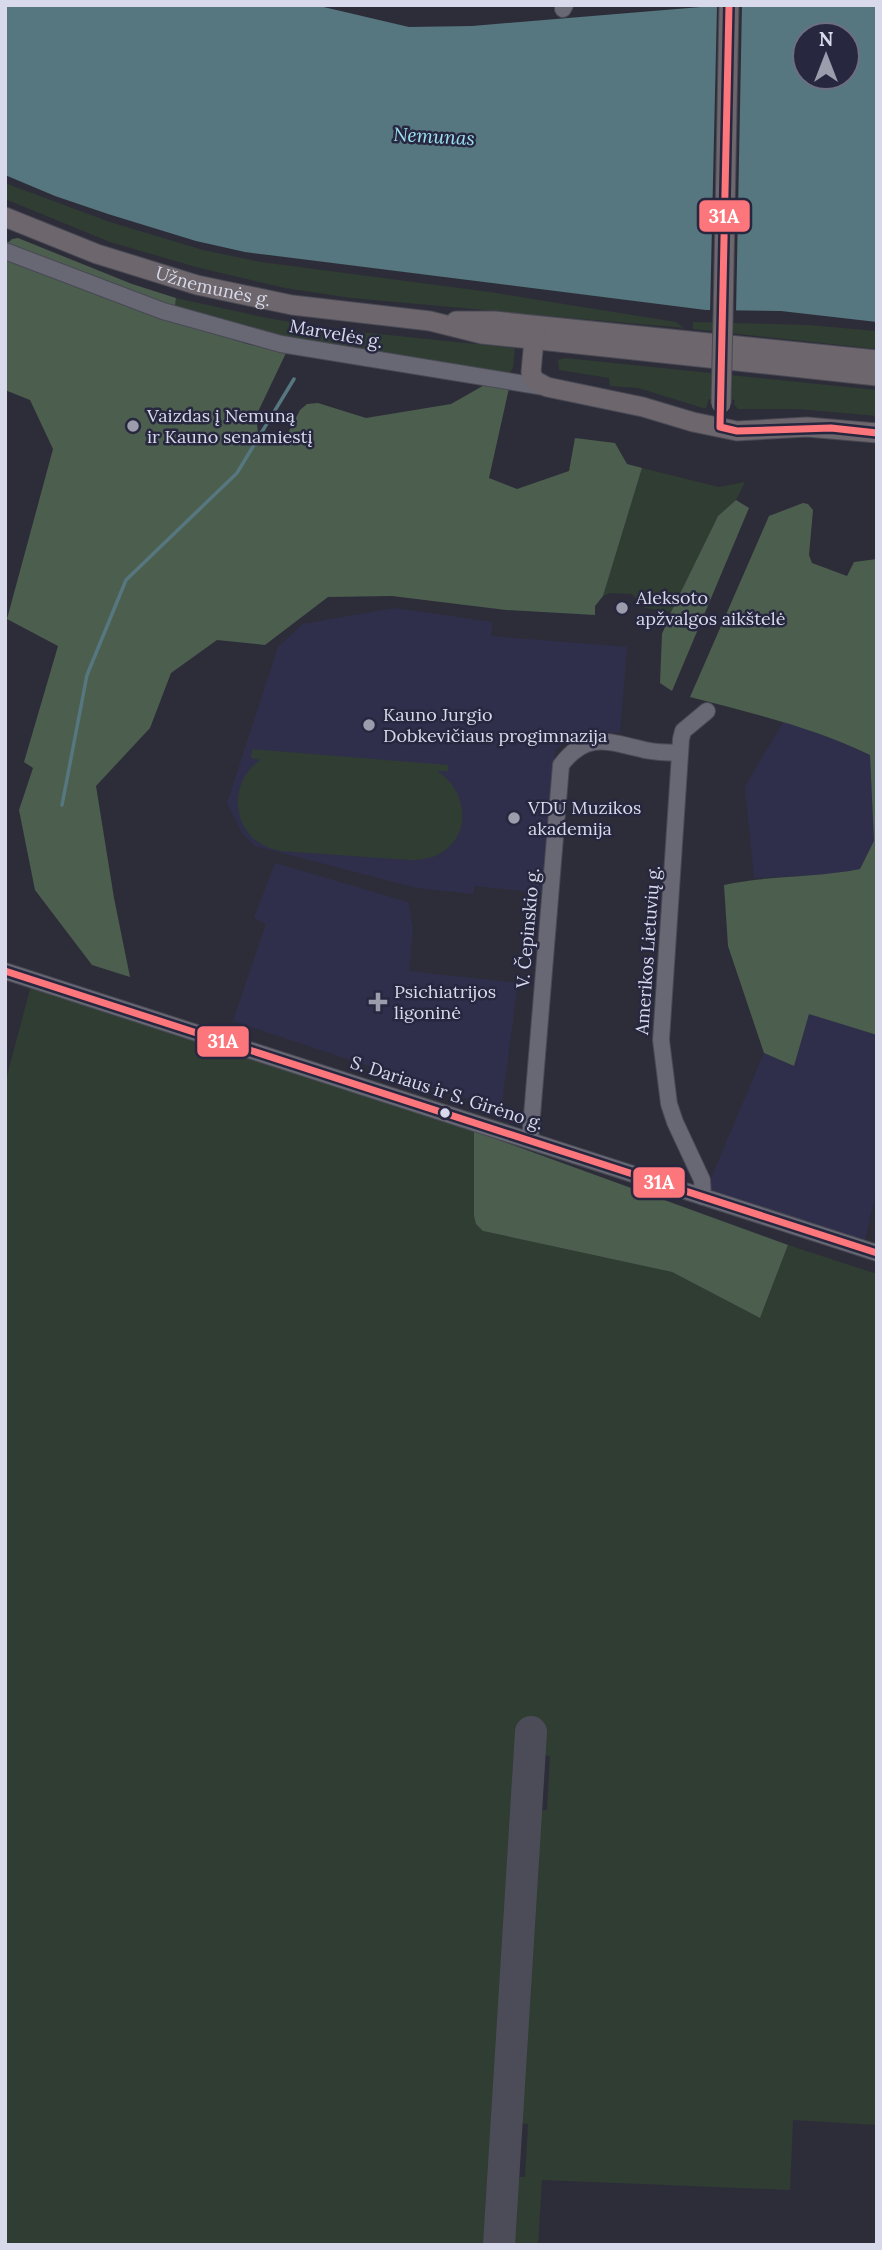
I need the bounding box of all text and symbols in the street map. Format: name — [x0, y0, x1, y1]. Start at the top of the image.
north arrow — [791, 21, 861, 91]
text: N — [819, 27, 834, 51]
water label: Nemunas — [393, 122, 475, 150]
line badge: 31A — [698, 199, 751, 233]
text: 31A — [708, 204, 740, 228]
street label: Užnemunės g. — [153, 261, 273, 311]
street label: Marvelės g. — [288, 314, 385, 353]
place label: Vaizdas į Nemuną ir Kauno senamiestį — [146, 404, 313, 448]
marker: Vaizdas į Nemuną ir Kauno senamiestį — [125, 418, 141, 434]
place label: Aleksoto apžvalgos aikštelė — [635, 586, 786, 630]
marker: Aleksoto apžvalgos aikštelė — [614, 600, 630, 616]
place label: Kauno Jurgio Dobkevičiaus progimnazija — [383, 703, 607, 747]
marker: Kauno Jurgio Dobkevičiaus progimnazija — [361, 717, 377, 733]
place label: VDU Muzikos akademija — [527, 796, 641, 840]
marker: VDU Muzikos akademija — [506, 810, 522, 826]
street label: Amerikos Lietuvių g. — [630, 864, 665, 1036]
street label: V. Čepinskio g. — [511, 867, 544, 990]
place label: Psichiatrijos ligoninė — [394, 980, 496, 1024]
marker: Psichiatrijos ligoninė — [368, 992, 388, 1012]
line badge: 31A — [196, 1025, 250, 1058]
text: 31A — [207, 1029, 239, 1053]
street label: S. Dariaus ir S. Girėno g. — [348, 1050, 547, 1135]
unlabelled marker — [438, 1106, 452, 1120]
line badge: 31A — [632, 1166, 686, 1199]
text: 31A — [643, 1170, 675, 1194]

